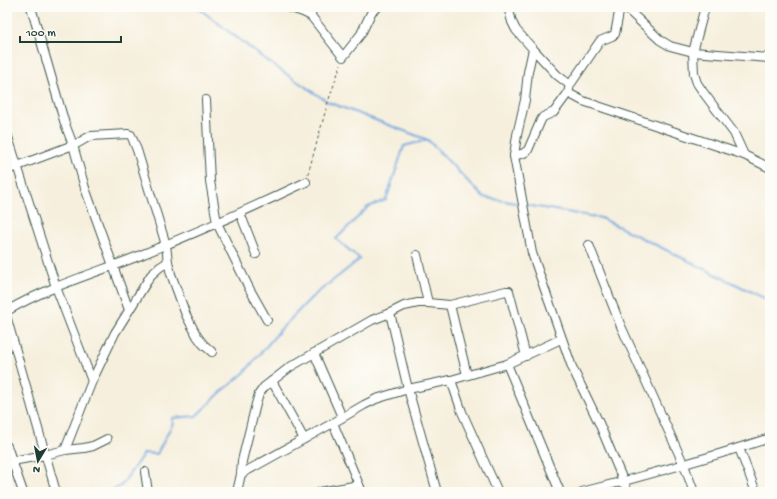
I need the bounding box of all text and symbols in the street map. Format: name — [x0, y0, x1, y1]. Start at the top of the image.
scale bar — [20, 18, 121, 44]
text: 100 m — [25, 27, 56, 41]
north arrow — [18, 441, 58, 481]
text: N — [32, 462, 41, 475]

